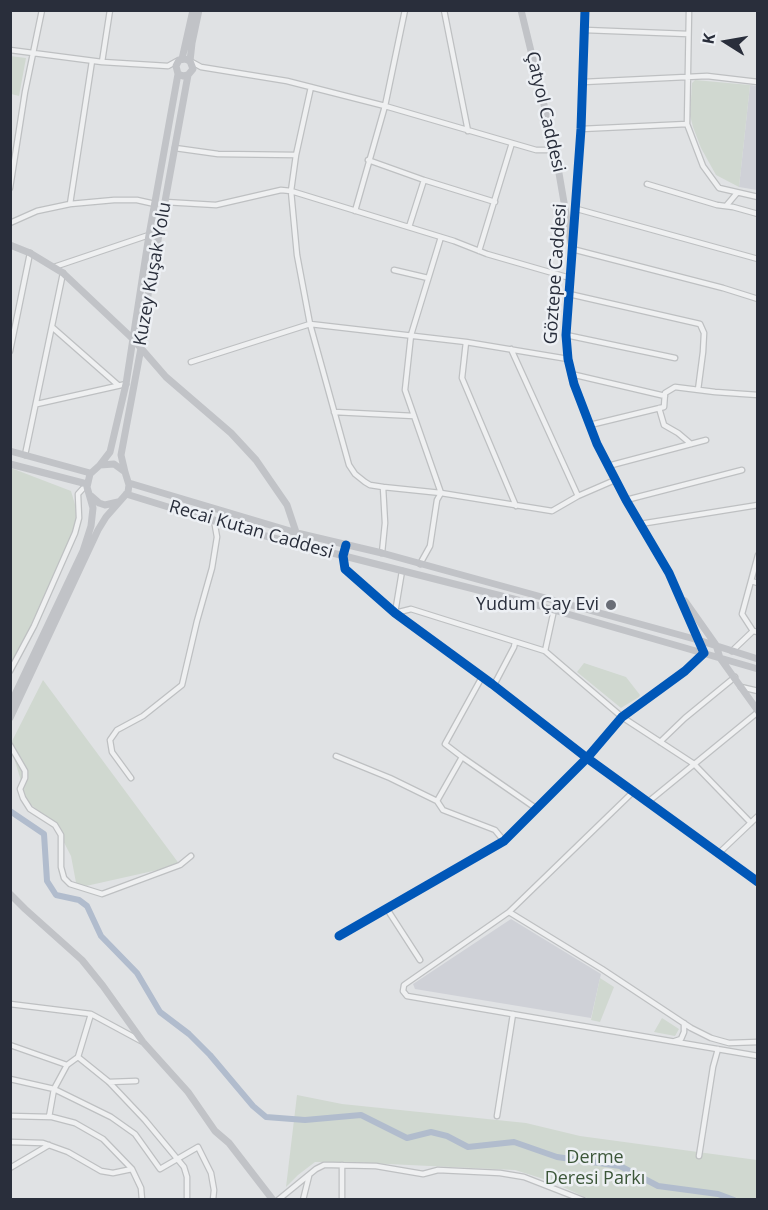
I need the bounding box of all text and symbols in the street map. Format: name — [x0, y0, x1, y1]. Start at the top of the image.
north arrow — [696, 12, 756, 72]
text: K — [697, 31, 720, 46]
street label: Çatyol Caddesi — [521, 49, 569, 175]
street label: Kuzey Kuşak Yolu — [130, 200, 176, 348]
street label: Göztepe Caddesi — [540, 203, 572, 345]
street label: Recai Kutan Caddesi — [166, 496, 336, 564]
place label: Yudum Çay Evi — [476, 594, 599, 616]
marker: Yudum Çay Evi — [604, 598, 618, 612]
park label: Derme Deresi Parkı — [545, 1147, 645, 1190]

